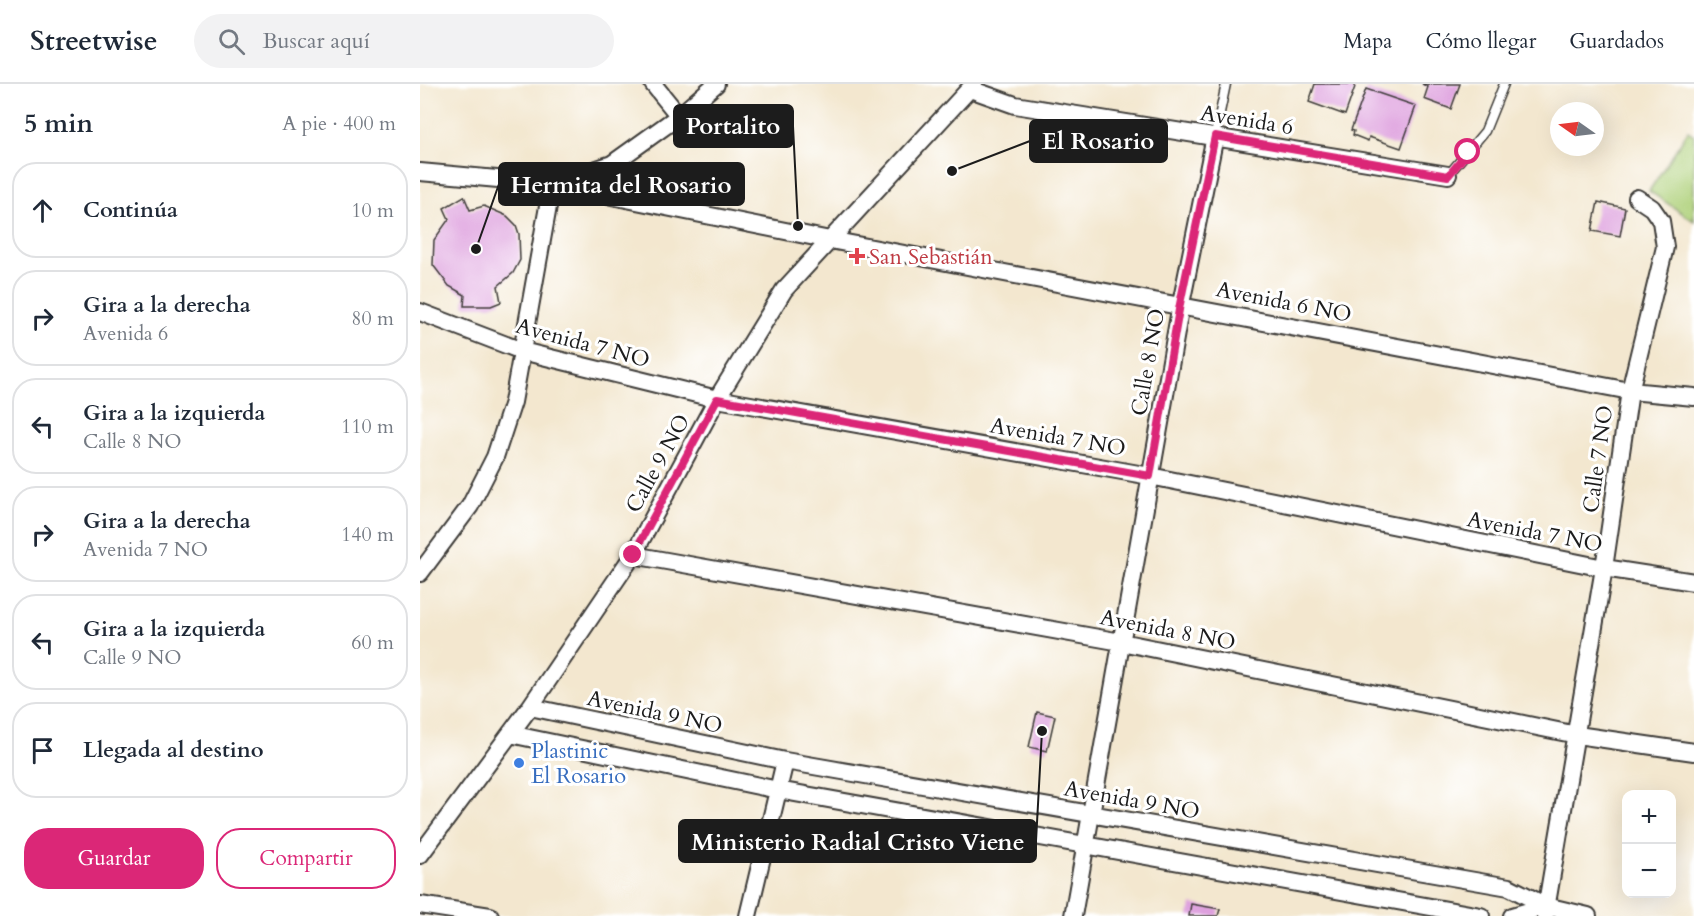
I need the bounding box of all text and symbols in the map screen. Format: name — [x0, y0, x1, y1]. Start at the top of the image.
search box — [194, 14, 614, 68]
text: Streetwise — [30, 22, 158, 60]
icon: search — [215, 25, 248, 58]
text: Buscar aquí — [263, 26, 370, 56]
text: Mapa — [1343, 27, 1392, 56]
text: Cómo llegar — [1425, 27, 1536, 56]
text: Guardados — [1569, 27, 1664, 56]
street label: Avenida 6 — [1198, 98, 1296, 142]
north arrow — [1550, 102, 1604, 156]
callout: Portalito — [674, 105, 793, 147]
text: 5 min — [24, 106, 93, 141]
text: A pie · 400 m — [282, 110, 396, 137]
text: Portalito — [686, 110, 780, 143]
callout: El Rosario — [1030, 120, 1167, 162]
text: El Rosario — [1042, 125, 1154, 158]
route start — [1454, 138, 1480, 164]
callout: Hermita del Rosario — [499, 163, 744, 205]
text: Hermita del Rosario — [510, 169, 732, 202]
icon: ahead — [26, 194, 59, 227]
text: Continúa — [83, 195, 178, 225]
text: 10 m — [351, 197, 394, 224]
place label: San Sebastián — [869, 242, 993, 272]
marker: San Sebastián — [850, 249, 864, 263]
street label: Avenida 6 NO — [1213, 274, 1354, 330]
text: Gira a la derecha — [83, 290, 251, 320]
icon: right — [26, 302, 59, 335]
text: 80 m — [351, 305, 394, 332]
street label: Calle 8 NO — [1124, 306, 1172, 418]
street label: Avenida 7 NO — [512, 311, 653, 375]
text: Avenida 6 — [83, 320, 168, 347]
text: Gira a la izquierda — [83, 398, 266, 428]
street label: Calle 7 NO — [1576, 403, 1620, 515]
street label: Calle 9 NO — [618, 409, 697, 518]
icon: left — [26, 410, 59, 443]
street label: Avenida 7 NO — [987, 410, 1128, 464]
text: 110 m — [341, 413, 394, 440]
text: Calle 8 NO — [83, 428, 182, 455]
street label: Avenida 7 NO — [1464, 504, 1605, 560]
text: Gira a la derecha — [83, 506, 251, 536]
icon: right — [26, 518, 59, 551]
text: 140 m — [341, 521, 394, 548]
text: Avenida 7 NO — [83, 536, 208, 563]
route end — [619, 541, 645, 567]
street label: Avenida 8 NO — [1097, 602, 1238, 658]
text: Gira a la izquierda — [83, 614, 266, 644]
icon: left — [26, 626, 59, 659]
text: 60 m — [351, 629, 394, 656]
text: Calle 9 NO — [83, 644, 182, 671]
street label: Avenida 9 NO — [584, 683, 725, 741]
icon: arrive — [26, 734, 59, 767]
text: Llegada al destino — [83, 735, 264, 765]
place label: Plastinic El Rosario — [531, 736, 626, 791]
marker: Plastinic El Rosario — [512, 756, 526, 770]
street label: Avenida 9 NO — [1061, 773, 1202, 827]
map controls — [1622, 790, 1676, 898]
button: + — [1622, 790, 1676, 844]
callout: Ministerio Radial Cristo Viene — [679, 820, 1036, 862]
text: Ministerio Radial Cristo Viene — [691, 826, 1025, 859]
button: Guardar — [24, 828, 204, 889]
button: Compartir — [216, 828, 396, 889]
button: − — [1622, 844, 1676, 898]

